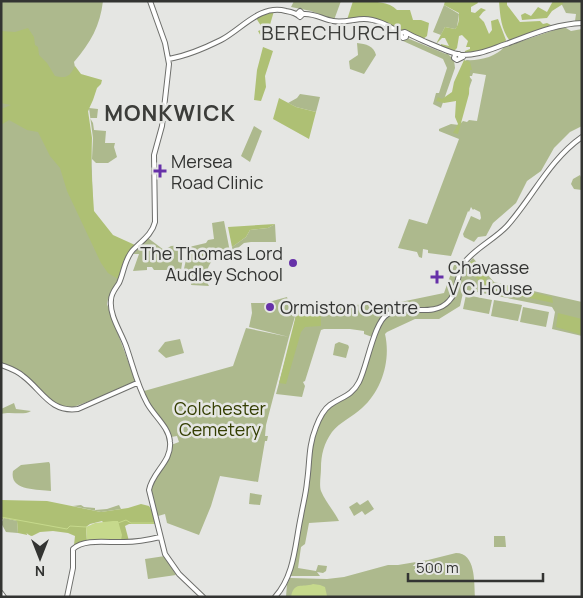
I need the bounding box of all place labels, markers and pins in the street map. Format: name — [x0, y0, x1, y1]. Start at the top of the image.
place label: Mersea Road Clinic — [171, 149, 263, 194]
marker: Mersea Road Clinic — [153, 164, 167, 178]
place label: The Thomas Lord Audley School — [140, 241, 283, 286]
place label: Chavasse V C House — [448, 255, 533, 300]
marker: The Thomas Lord Audley School — [287, 257, 299, 269]
marker: Chavasse V C House — [430, 270, 444, 284]
place label: Ormiston Centre — [280, 295, 418, 319]
marker: Ormiston Centre — [264, 301, 276, 313]

